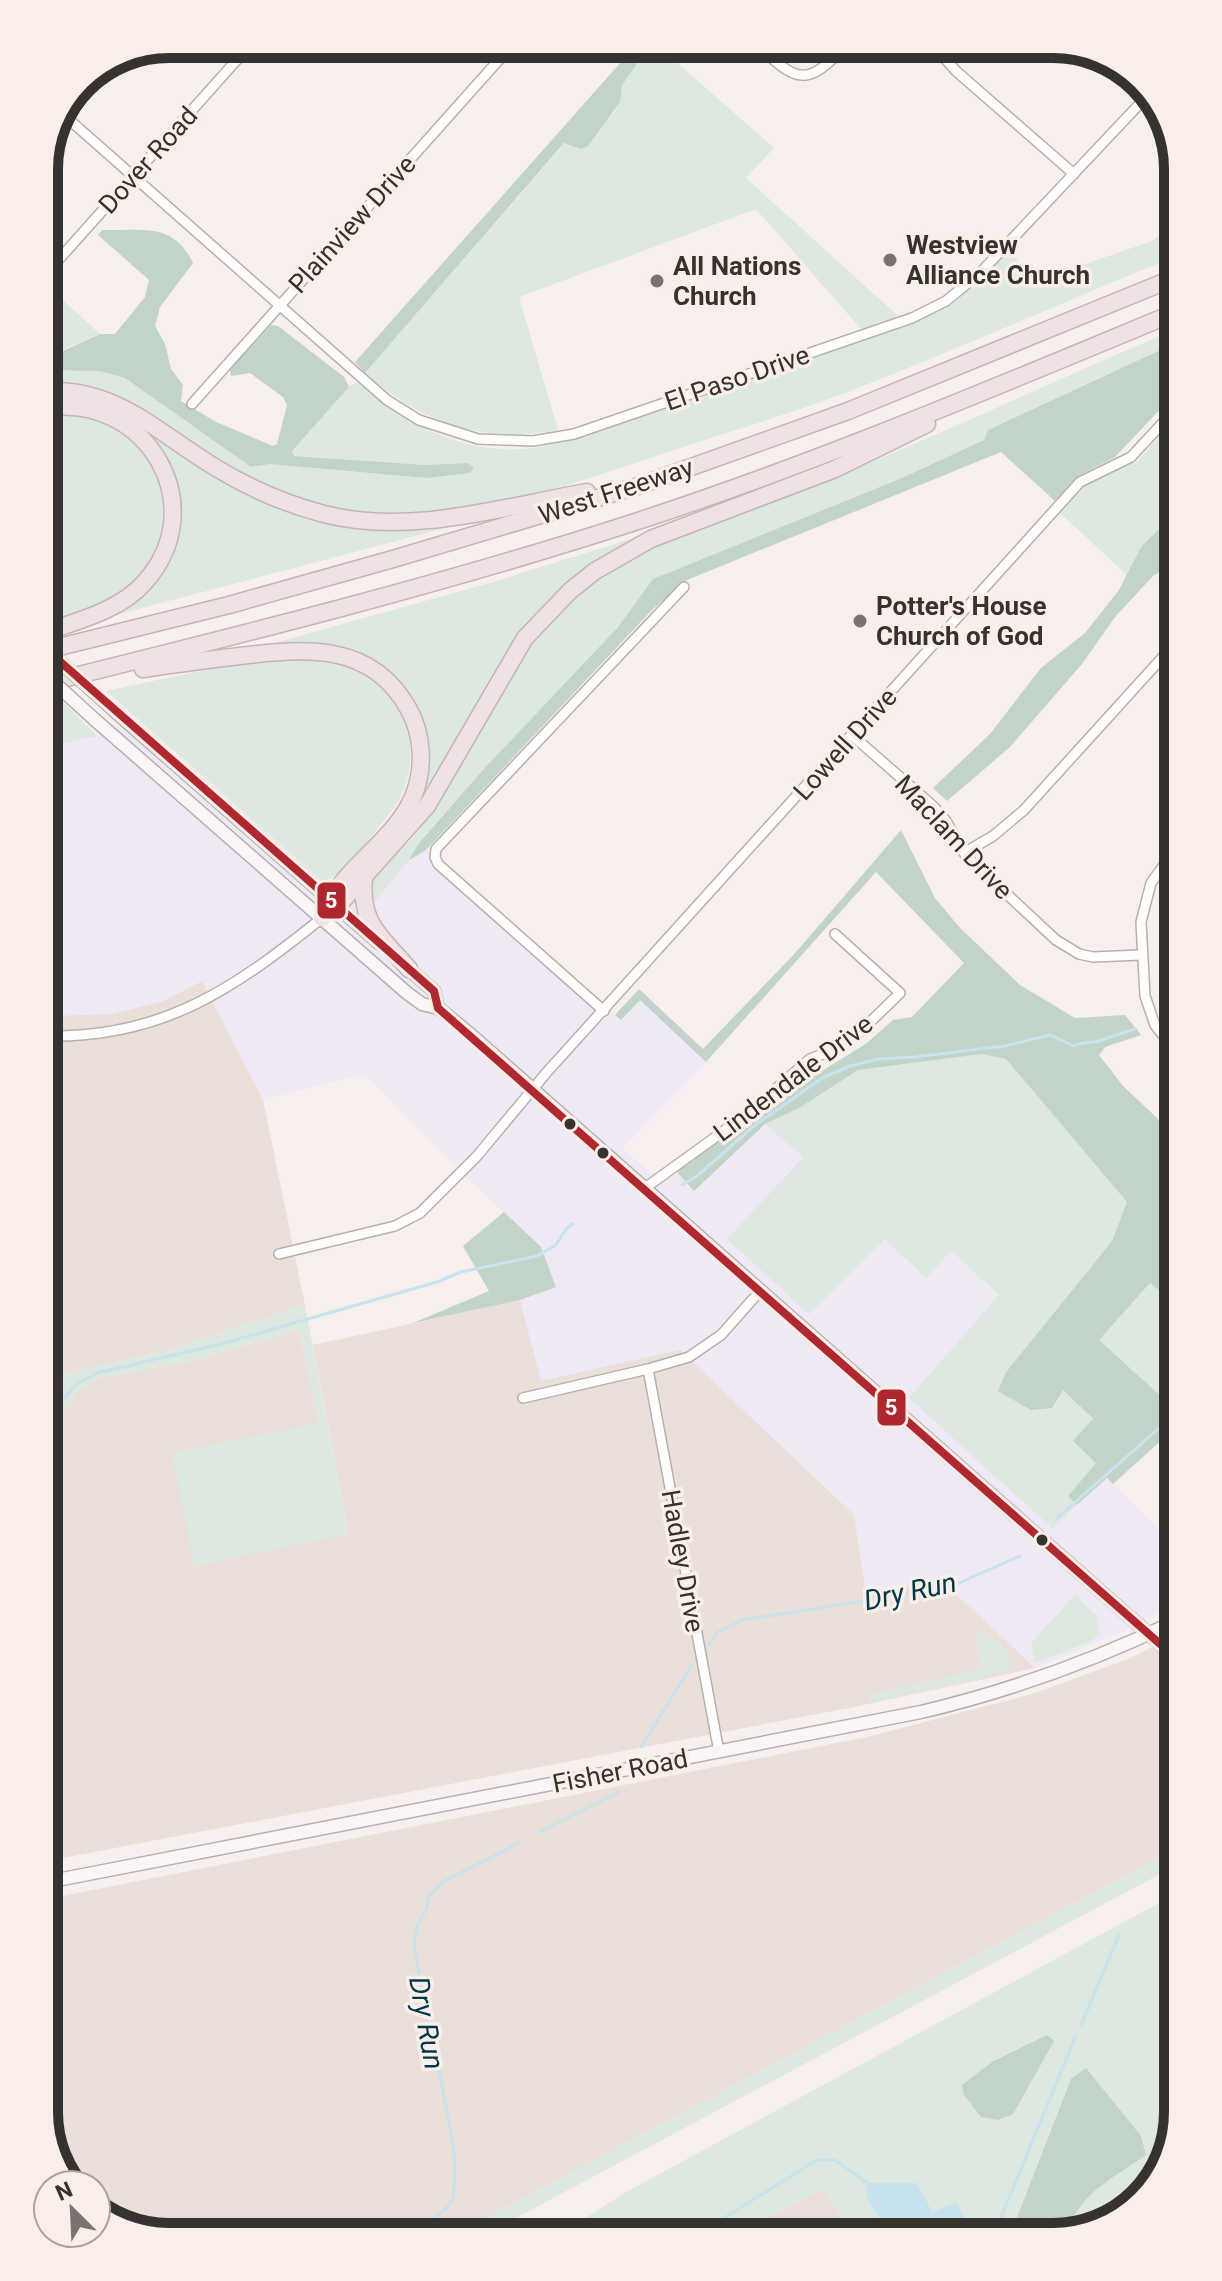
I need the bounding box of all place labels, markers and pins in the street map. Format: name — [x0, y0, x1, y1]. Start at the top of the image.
place label: Westview Alliance Church — [906, 230, 1090, 290]
place label: All Nations Church — [673, 251, 801, 311]
marker: Westview Alliance Church — [881, 251, 899, 269]
marker: All Nations Church — [648, 272, 666, 290]
place label: Potter's House Church of God — [876, 591, 1047, 651]
marker: Potter's House Church of God — [851, 612, 869, 630]
unlabelled marker — [562, 1116, 578, 1132]
unlabelled marker — [595, 1145, 611, 1161]
unlabelled marker — [1034, 1532, 1050, 1548]

